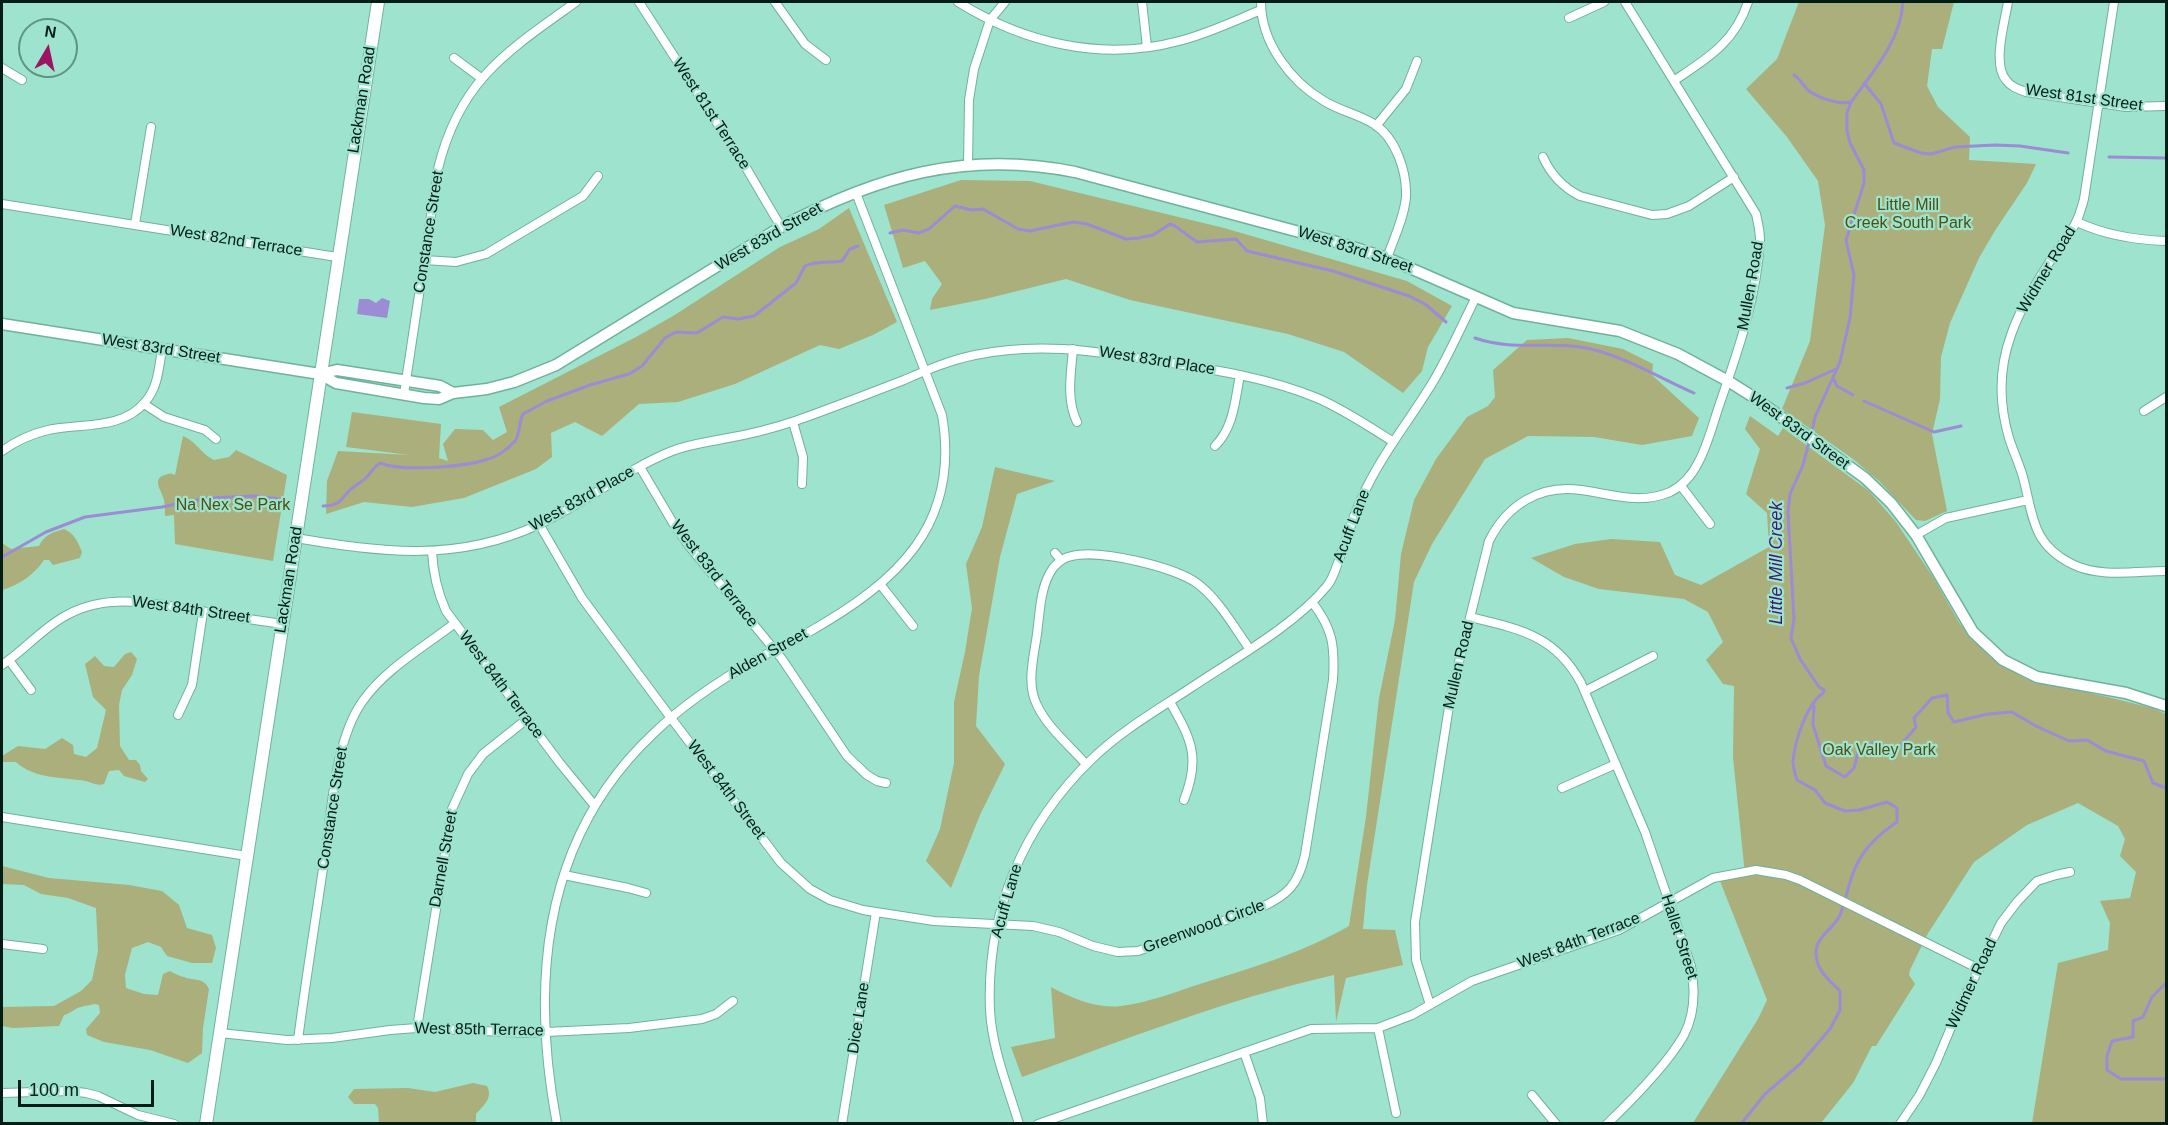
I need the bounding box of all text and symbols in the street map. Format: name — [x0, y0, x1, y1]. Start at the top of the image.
north arrow — [18, 18, 78, 78]
text: N — [44, 22, 58, 41]
street label: Lackman Road — [344, 45, 380, 155]
street label: West 81st Terrace — [668, 55, 754, 173]
street label: West 81st Street — [2024, 80, 2144, 116]
street label: Constance Street — [410, 169, 448, 295]
park label: Little Mill Creek South Park — [1845, 196, 1971, 234]
street label: West 83rd Street — [712, 199, 826, 275]
street label: West 82nd Terrace — [168, 221, 304, 261]
street label: West 83rd Street — [1295, 222, 1415, 278]
street label: Widmer Road — [2014, 223, 2080, 317]
street label: Mullen Road — [1734, 240, 1768, 332]
street label: West 83rd Street — [100, 330, 222, 368]
street label: West 83rd Place — [1098, 342, 1216, 380]
street label: West 83rd Street — [1745, 388, 1853, 474]
street label: West 83rd Place — [526, 462, 638, 536]
street label: Acuff Lane — [1329, 487, 1375, 565]
park label: Na Nex Se Park — [176, 496, 290, 516]
water label: Little Mill Creek — [1766, 501, 1788, 625]
street label: West 83rd Terrace — [666, 517, 762, 631]
street label: Lackman Road — [271, 525, 307, 635]
street label: West 84th Street — [131, 592, 251, 628]
street label: Mullen Road — [1440, 619, 1478, 711]
street label: Alden Street — [725, 624, 811, 684]
street label: West 84th Terrace — [454, 627, 548, 743]
street label: West 84th Street — [683, 737, 769, 843]
park label: Oak Valley Park — [1822, 741, 1936, 761]
street label: Constance Street — [314, 745, 352, 871]
street label: Darnell Street — [426, 809, 462, 909]
street label: Acuff Lane — [987, 862, 1027, 940]
street label: Hallet Street — [1656, 892, 1702, 982]
street label: Greenwood Circle — [1141, 896, 1267, 958]
street label: West 84th Terrace — [1515, 909, 1643, 973]
street label: Widmer Road — [1943, 936, 2001, 1032]
street label: Dice Lane — [844, 981, 874, 1055]
street label: West 85th Terrace — [414, 1019, 544, 1041]
scale bar — [21, 1068, 158, 1106]
text: 100 m — [29, 1080, 79, 1100]

